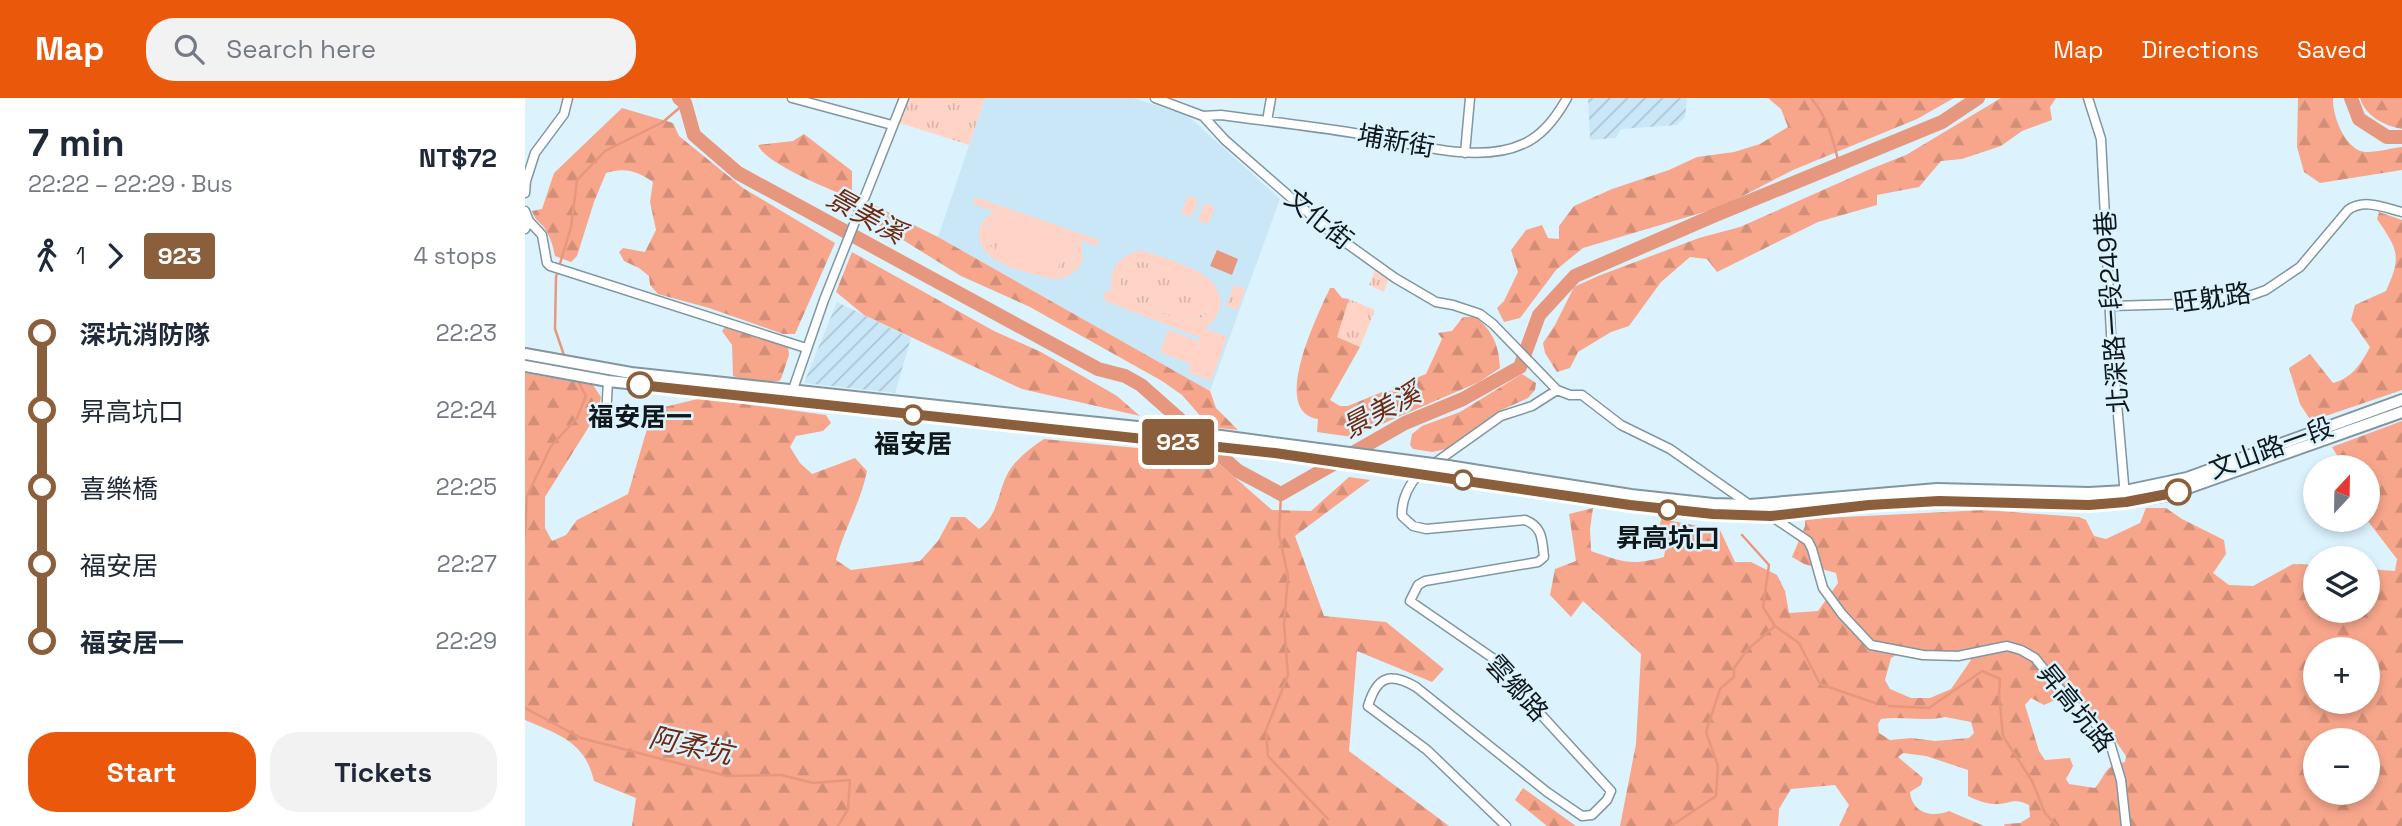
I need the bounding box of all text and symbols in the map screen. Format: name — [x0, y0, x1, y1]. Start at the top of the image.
search box — [146, 18, 636, 81]
text: Map — [35, 28, 104, 70]
icon: search — [170, 30, 208, 68]
text: Search here — [226, 32, 376, 66]
text: Map — [2053, 34, 2103, 65]
text: Directions — [2141, 34, 2259, 65]
text: Saved — [2297, 34, 2367, 65]
street label: 埔新街 — [1355, 117, 1437, 165]
text: 7 min — [28, 119, 125, 167]
text: NT$72 — [419, 141, 497, 175]
text: 22:22 – 22:29 · Bus — [28, 169, 233, 199]
water label: 景美溪 — [821, 179, 915, 253]
street label: 文化街 — [1278, 181, 1360, 257]
street label: 北深路一段249巷 — [2088, 210, 2136, 414]
icon: walk — [28, 237, 66, 275]
icon: forward — [96, 237, 134, 275]
text: 923 — [158, 240, 201, 271]
text: 1 — [76, 241, 86, 271]
text: 4 stops — [414, 241, 497, 271]
street label: 旺躭路 — [2171, 276, 2253, 320]
text: 深坑消防隊 — [80, 318, 210, 352]
text: 22:23 — [436, 318, 497, 348]
marker: 福安居一 — [627, 372, 653, 398]
water label: 景美溪 — [1335, 373, 1430, 446]
text: 昇高坑口 — [80, 395, 184, 429]
text: 22:24 — [436, 395, 497, 425]
place label: 福安居一 — [588, 400, 692, 434]
marker: 福安居 — [903, 405, 923, 425]
street label: 文山路一段 — [2204, 410, 2338, 486]
line badge: 923 — [1138, 419, 1218, 465]
text: 923 — [1156, 426, 1200, 457]
place label: 福安居 — [874, 427, 952, 461]
north arrow — [2303, 455, 2380, 532]
map controls — [2303, 455, 2380, 805]
unlabelled marker — [1453, 470, 1473, 490]
text: 喜樂橋 — [80, 472, 158, 506]
text: 22:25 — [436, 472, 497, 502]
unlabelled marker — [2165, 479, 2191, 505]
marker: 昇高坑口 — [1658, 500, 1678, 520]
place label: 昇高坑口 — [1616, 521, 1720, 555]
button: layers — [2303, 546, 2380, 623]
text: 福安居 — [80, 549, 158, 583]
text: 22:27 — [437, 549, 497, 579]
text: 福安居一 — [80, 626, 184, 660]
text: 22:29 — [436, 626, 497, 656]
button: + — [2303, 637, 2380, 714]
street label: 雲鄉路 — [1478, 648, 1556, 728]
street label: 昇高坑路 — [2030, 657, 2122, 759]
water label: 阿柔坑 — [646, 719, 740, 772]
button: − — [2303, 728, 2380, 805]
button: Start — [28, 732, 256, 812]
button: Tickets — [270, 732, 497, 812]

